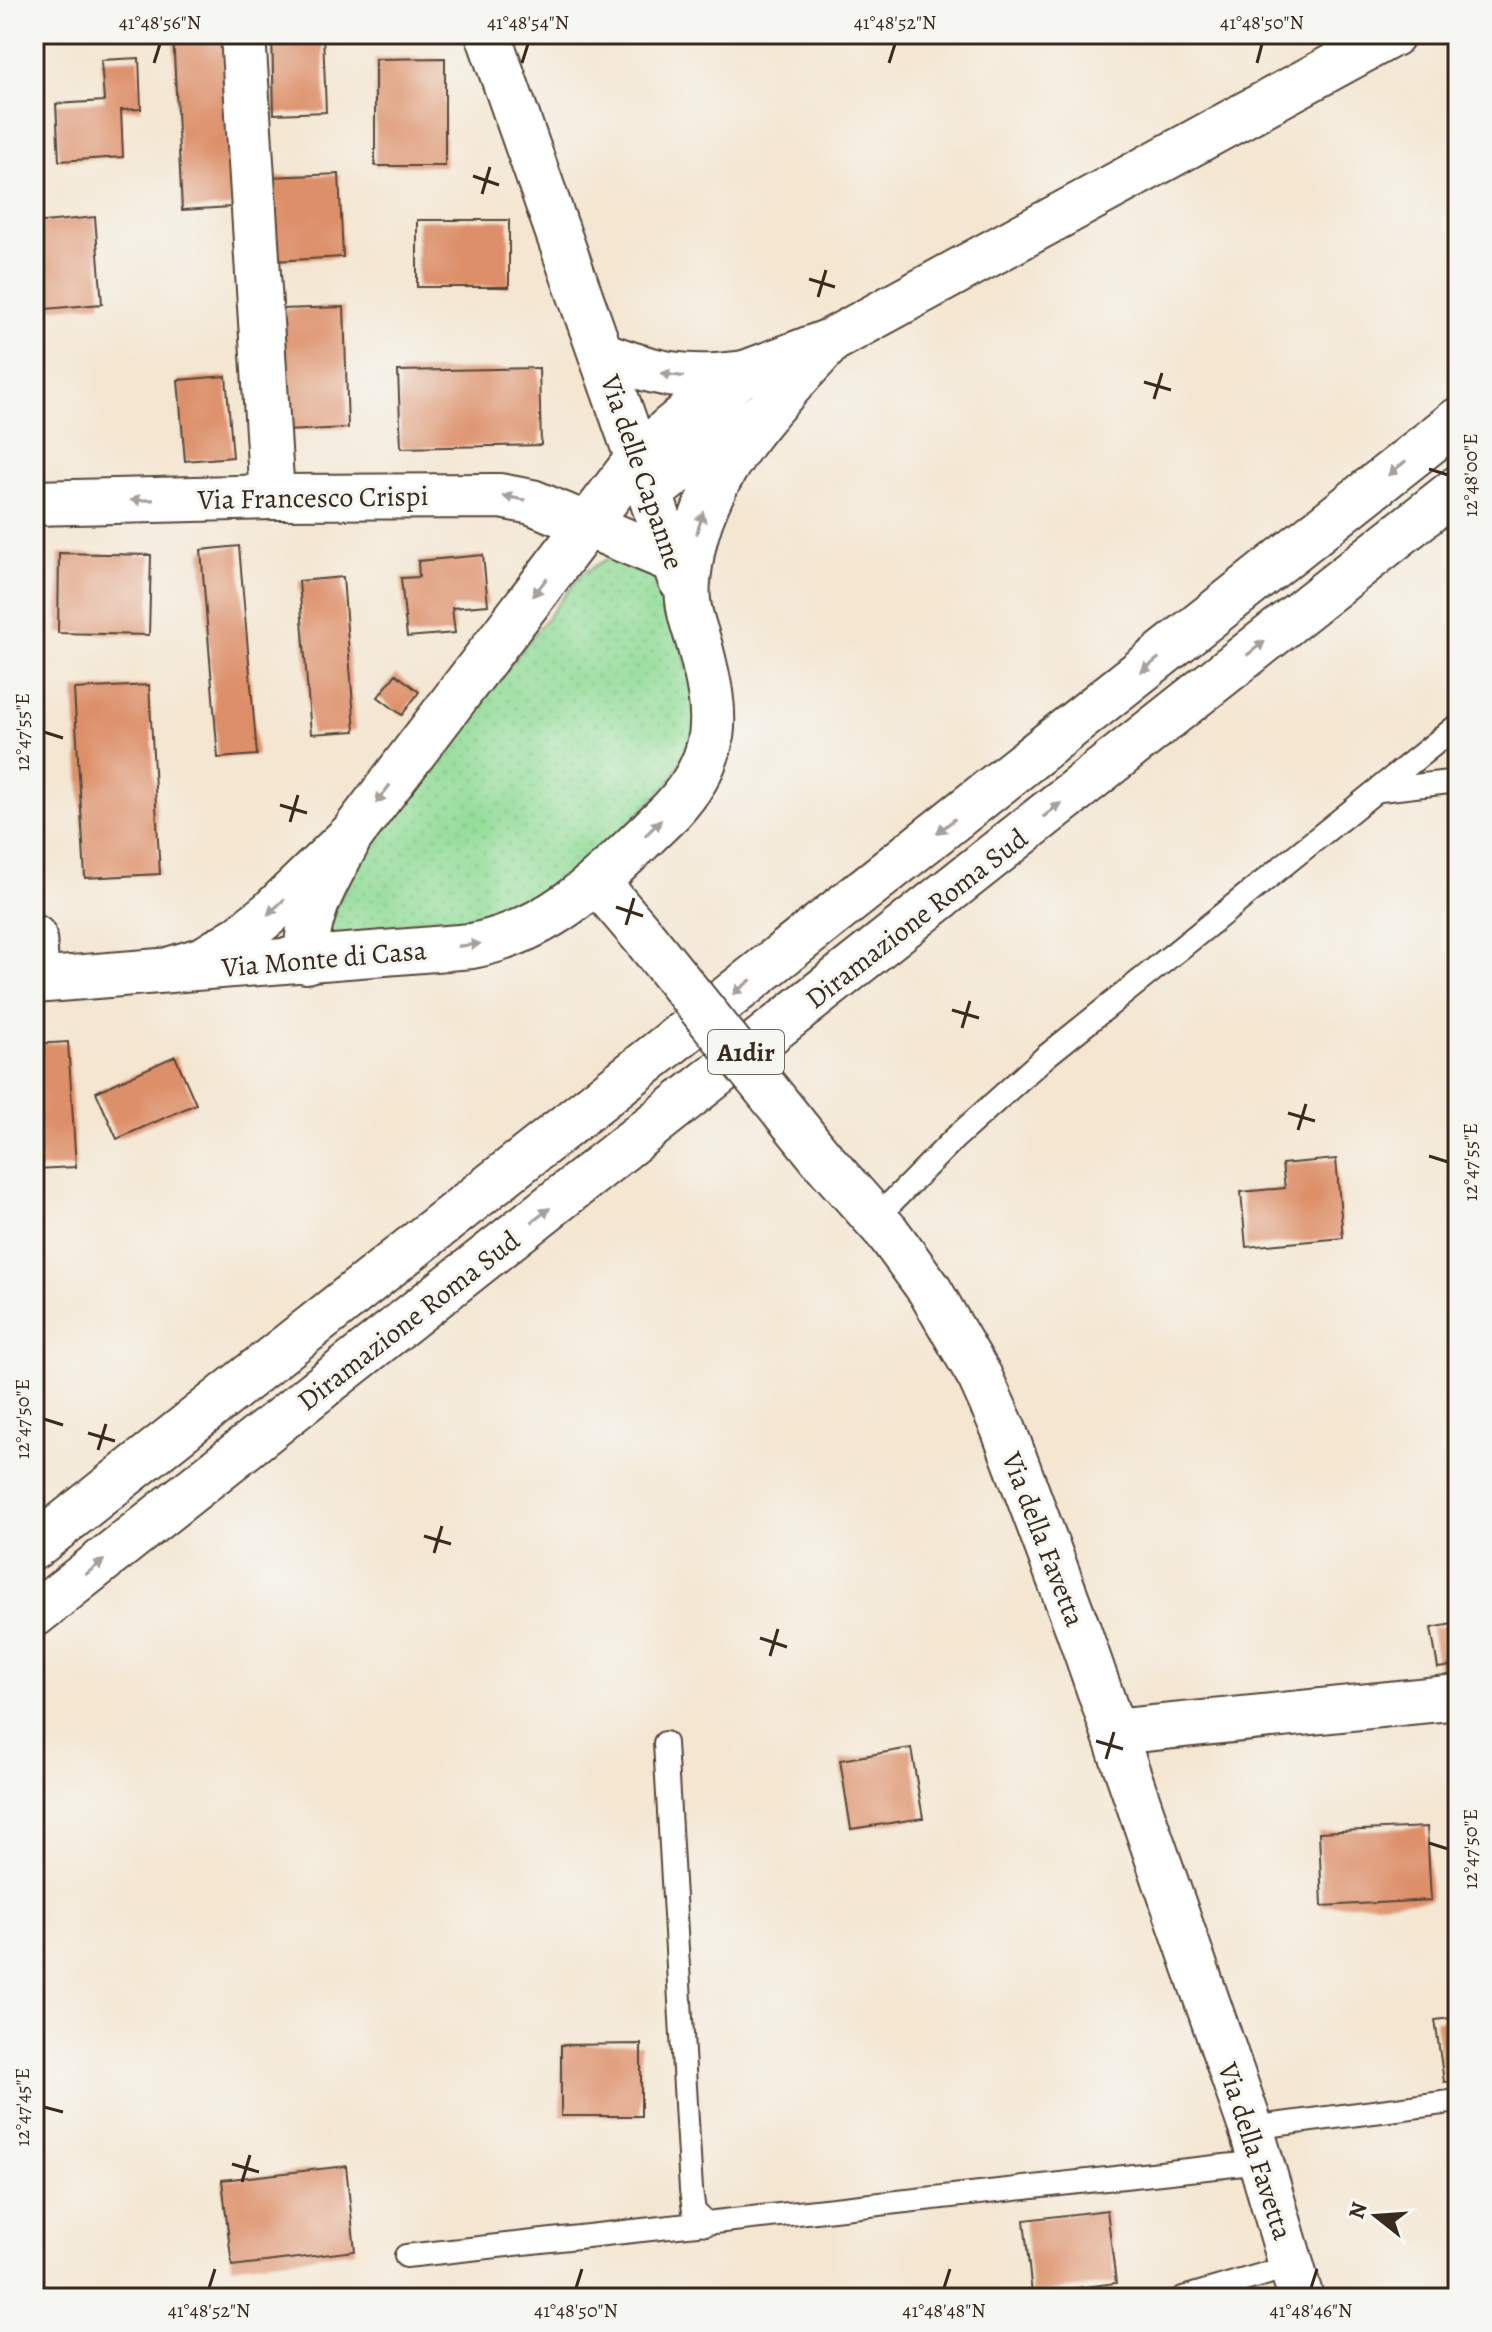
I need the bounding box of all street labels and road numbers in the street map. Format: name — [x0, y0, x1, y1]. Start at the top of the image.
street label: Via delle Capanne — [591, 369, 693, 575]
street label: Via Francesco Crispi — [196, 477, 429, 519]
street label: Diramazione Roma Sud — [797, 819, 1037, 1018]
street label: Via Monte di Casa — [219, 931, 428, 987]
road number: A1dir — [708, 1030, 784, 1074]
street label: Diramazione Roma Sud — [289, 1221, 529, 1420]
street label: Via della Favetta — [992, 1446, 1094, 1632]
street label: Via della Favetta — [1208, 2057, 1302, 2245]

